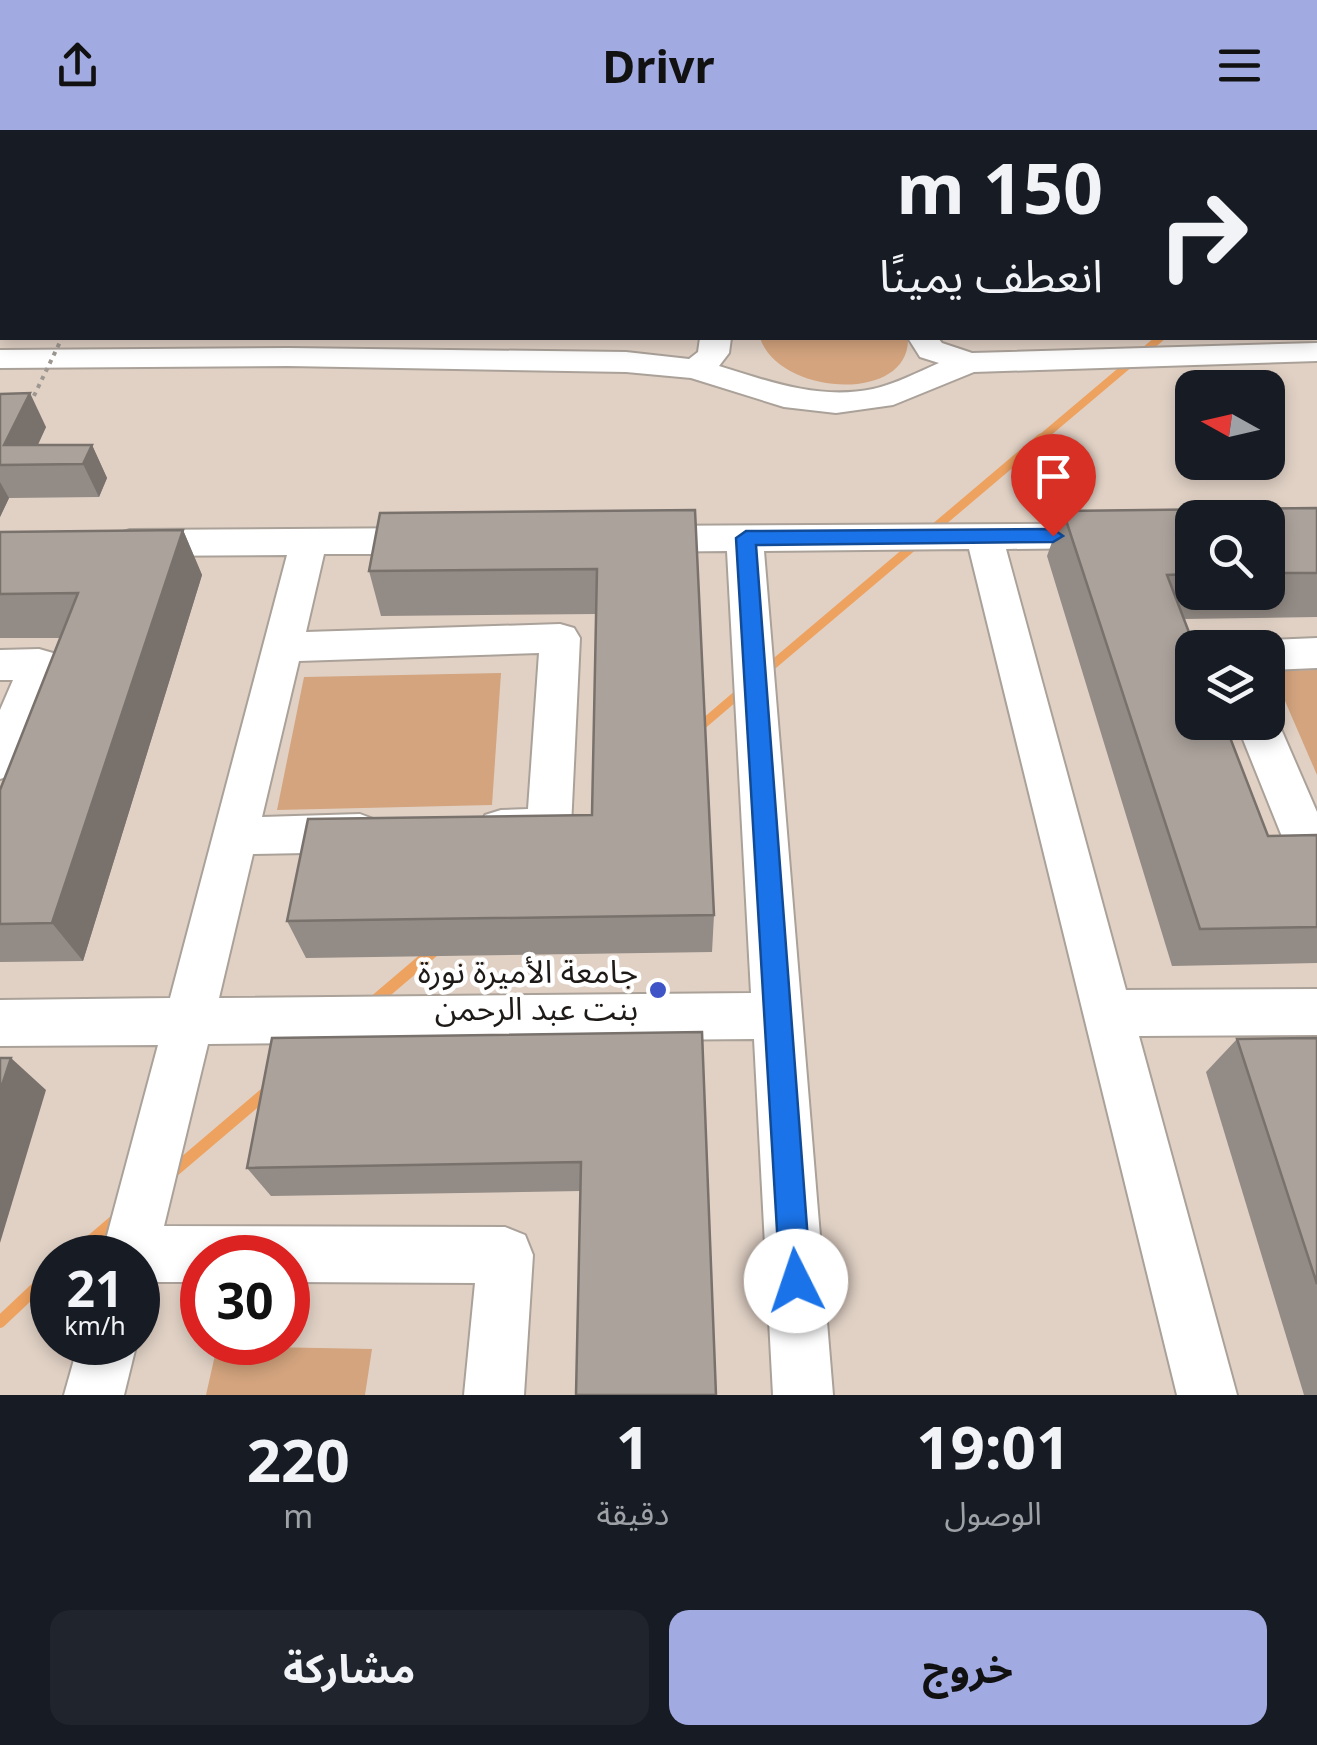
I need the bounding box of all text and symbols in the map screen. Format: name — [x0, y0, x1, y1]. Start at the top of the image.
text: Drivr — [602, 35, 715, 96]
icon: share — [50, 38, 105, 93]
icon: menu — [1212, 38, 1267, 93]
text: 150 m — [896, 139, 1103, 235]
icon: right — [1138, 170, 1268, 300]
text: انعطف يمينًا — [879, 244, 1103, 305]
north arrow — [1175, 370, 1285, 480]
map controls — [1175, 370, 1285, 740]
pin — [1011, 434, 1096, 537]
icon: arrive — [1026, 449, 1081, 504]
button: search — [1175, 500, 1285, 610]
button: layers — [1175, 630, 1285, 740]
place label: جامعة الأميرة نورة بنت عبد الرحمن — [418, 949, 638, 1029]
marker: جامعة الأميرة نورة بنت عبد الرحمن — [647, 979, 669, 1001]
position arrow — [744, 1229, 848, 1333]
speed limit sign: 30 — [180, 1235, 310, 1365]
text: 21 — [66, 1254, 124, 1322]
text: km/h — [64, 1308, 126, 1342]
text: 1 — [616, 1405, 650, 1487]
text: 19:01 — [916, 1405, 1070, 1487]
text: 220 — [247, 1418, 350, 1500]
text: دقيقة — [596, 1491, 669, 1534]
text: الوصول — [945, 1491, 1042, 1534]
text: m — [283, 1494, 313, 1537]
button: مشاركة — [50, 1610, 649, 1725]
button: خروج — [669, 1610, 1267, 1725]

